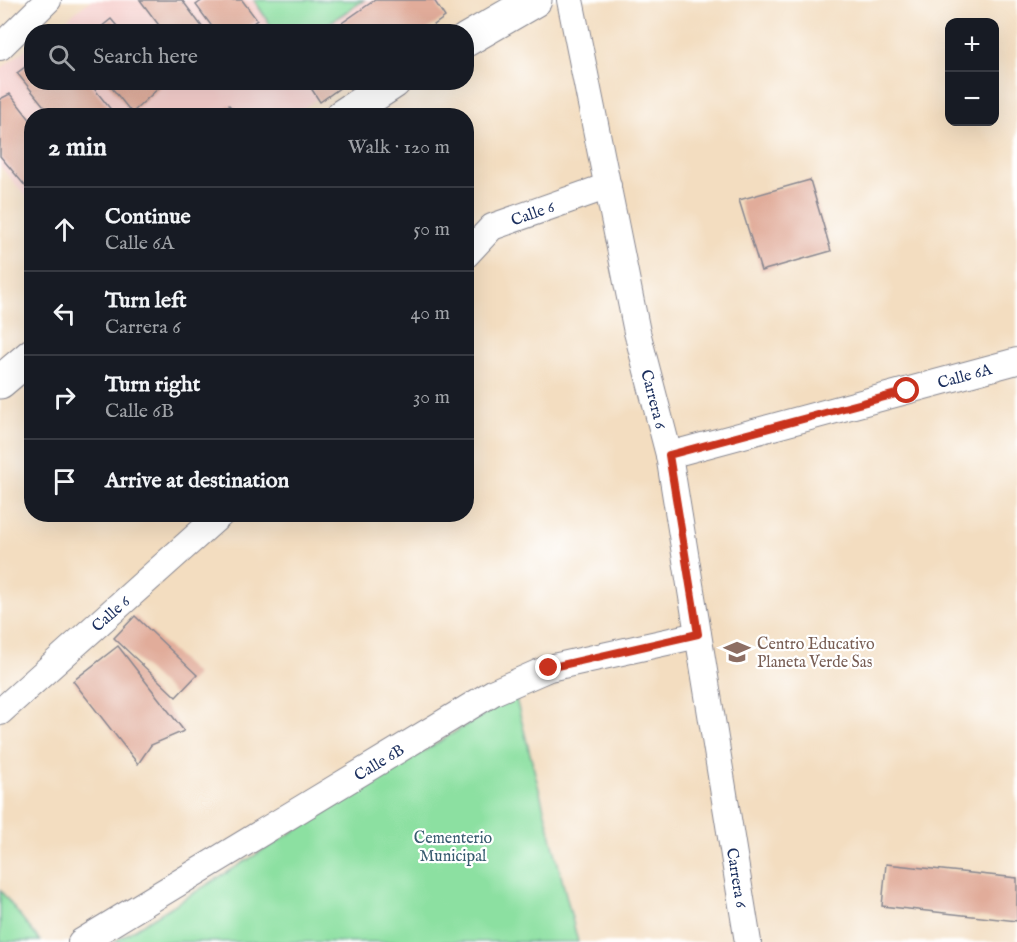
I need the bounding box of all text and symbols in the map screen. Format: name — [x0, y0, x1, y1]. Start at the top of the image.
map controls — [945, 18, 999, 126]
button: + — [945, 18, 999, 72]
search box — [24, 24, 474, 90]
icon: search — [45, 41, 78, 74]
text: Search here — [93, 43, 198, 71]
button: − — [945, 72, 999, 126]
text: 2 min — [48, 131, 107, 164]
text: Walk · 120 m — [348, 135, 450, 160]
street label: Calle 6 — [509, 198, 558, 231]
text: Continue — [105, 203, 191, 231]
icon: ahead — [48, 213, 81, 246]
text: 50 m — [413, 217, 450, 242]
text: Calle 6A — [105, 231, 174, 256]
text: Turn left — [105, 287, 187, 315]
icon: left — [48, 297, 81, 330]
text: 40 m — [411, 301, 450, 326]
text: Carrera 6 — [105, 315, 181, 340]
street label: Calle 6A — [936, 360, 995, 394]
street label: Carrera 6 — [635, 368, 670, 432]
text: Turn right — [105, 371, 200, 399]
route start — [893, 377, 919, 403]
icon: right — [48, 381, 81, 414]
text: 30 m — [413, 385, 450, 410]
text: Calle 6B — [105, 399, 174, 424]
icon: arrive — [48, 465, 81, 498]
text: Arrive at destination — [105, 467, 289, 495]
street label: Calle 6 — [88, 592, 135, 637]
place label: Centro Educativo Planeta Verde Sas — [757, 635, 875, 673]
school or university icon: Centro Educativo Planeta Verde Sas — [722, 637, 752, 667]
route end — [535, 654, 561, 680]
street label: Calle 6B — [351, 741, 409, 786]
park label: Cementerio Municipal — [414, 829, 493, 867]
street label: Carrera 6 — [721, 847, 750, 910]

